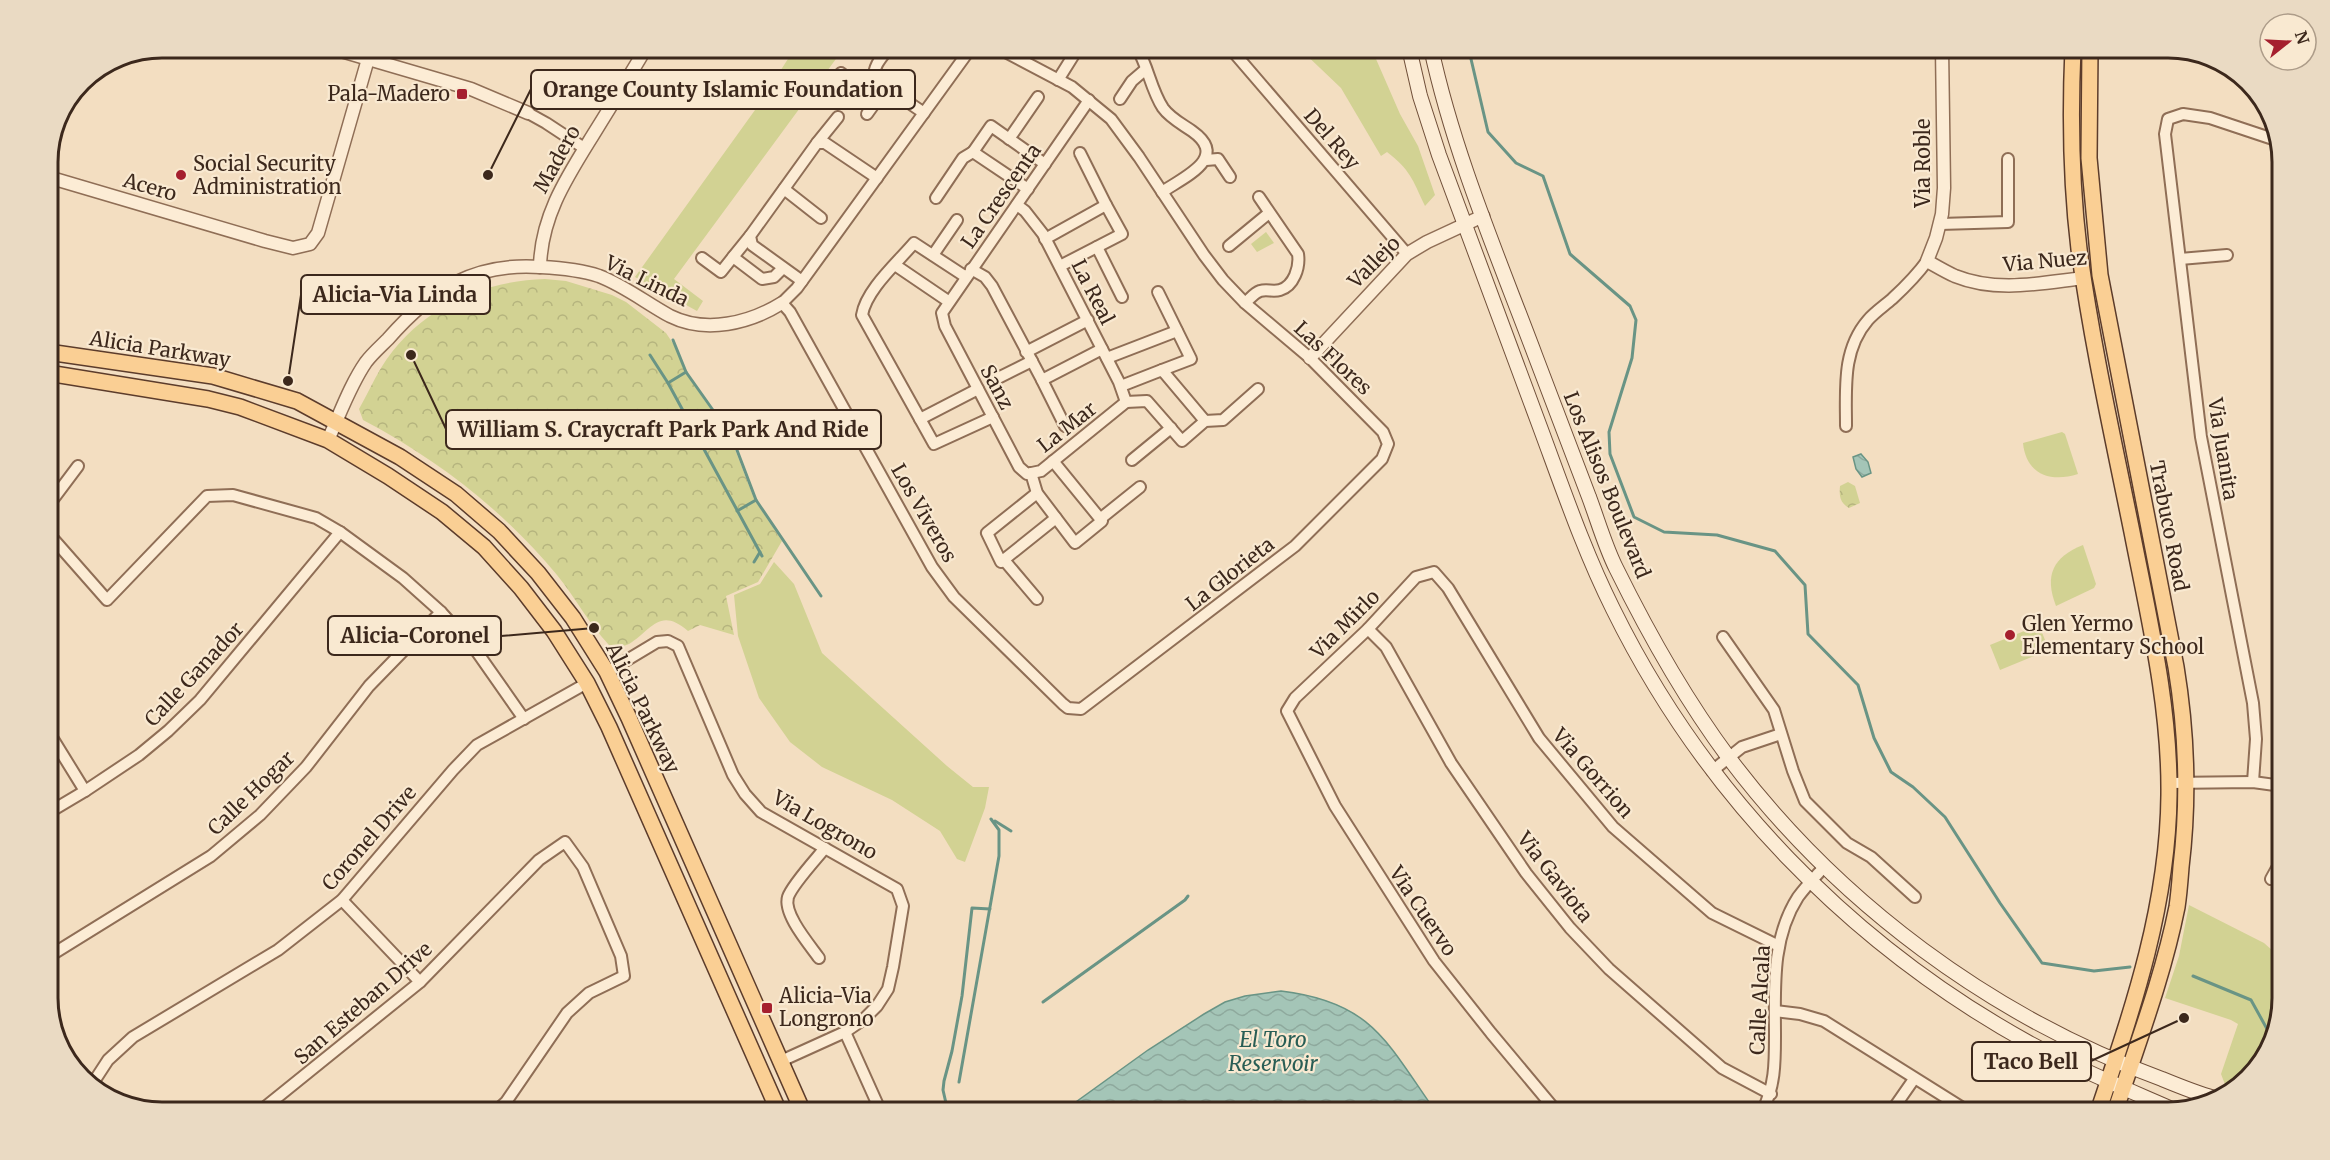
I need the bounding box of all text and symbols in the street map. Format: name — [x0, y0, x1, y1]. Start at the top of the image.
north arrow — [2258, 12, 2318, 72]
text: N — [2291, 28, 2314, 47]
callout: Orange County Islamic Foundation — [531, 70, 915, 109]
text: Orange County Islamic Foundation — [543, 76, 903, 103]
place label: Pala-Madero — [328, 81, 450, 106]
marker: Pala-Madero — [455, 87, 469, 101]
street label: Del Rey — [1299, 103, 1366, 175]
street label: Via Roble — [1910, 119, 1935, 208]
street label: Madero — [528, 120, 585, 197]
street label: La Crescenta — [955, 138, 1046, 253]
place label: Social Security Administration — [192, 151, 341, 199]
street label: Acero — [120, 167, 180, 206]
marker: Social Security Administration — [174, 168, 188, 182]
street label: Vallejo — [1342, 230, 1405, 294]
street label: Via Nuez — [2001, 244, 2088, 277]
street label: Via Linda — [600, 249, 693, 312]
street label: La Real — [1066, 255, 1120, 329]
callout: Alicia-Via Linda — [301, 275, 490, 314]
text: Alicia-Via Linda — [312, 281, 478, 308]
street label: Las Flores — [1289, 315, 1377, 400]
street label: Alicia Parkway — [87, 325, 233, 372]
street label: Sanz — [975, 360, 1020, 413]
street label: Los Alisos Boulevard — [1559, 388, 1656, 582]
street label: Via Juanita — [2203, 395, 2244, 502]
street label: La Mar — [1032, 396, 1101, 457]
callout: William S. Craycraft Park Park And Ride — [446, 410, 881, 449]
text: William S. Craycraft Park Park And Ride — [456, 416, 869, 443]
street label: Trabuco Road — [2145, 458, 2194, 593]
street label: Los Viveros — [886, 459, 963, 567]
street label: La Glorieta — [1181, 531, 1279, 616]
street label: Via Mirlo — [1304, 584, 1385, 664]
place label: Glen Yermo Elementary School — [2022, 611, 2204, 659]
street label: Calle Ganador — [139, 616, 248, 731]
callout: Alicia-Coronel — [328, 616, 501, 655]
text: Alicia-Coronel — [339, 622, 490, 649]
marker: Glen Yermo Elementary School — [2003, 628, 2017, 642]
street label: Alicia Parkway — [601, 637, 686, 778]
street label: Via Gorrion — [1547, 722, 1639, 823]
street label: Calle Hogar — [202, 745, 299, 840]
street label: Coronel Drive — [316, 780, 421, 895]
street label: Via Logrono — [768, 784, 882, 865]
street label: Via Gaviota — [1512, 826, 1599, 927]
street label: Via Cuervo — [1384, 860, 1463, 961]
street label: San Esteban Drive — [289, 936, 437, 1069]
street label: Calle Alcala — [1744, 944, 1775, 1056]
place label: Alicia-Via Longrono — [778, 983, 874, 1031]
marker: Alicia-Via Longrono — [760, 1001, 774, 1015]
water label: El Toro Reservoir — [1228, 1026, 1318, 1077]
callout: Taco Bell — [1972, 1042, 2091, 1081]
text: Taco Bell — [1984, 1048, 2078, 1075]

